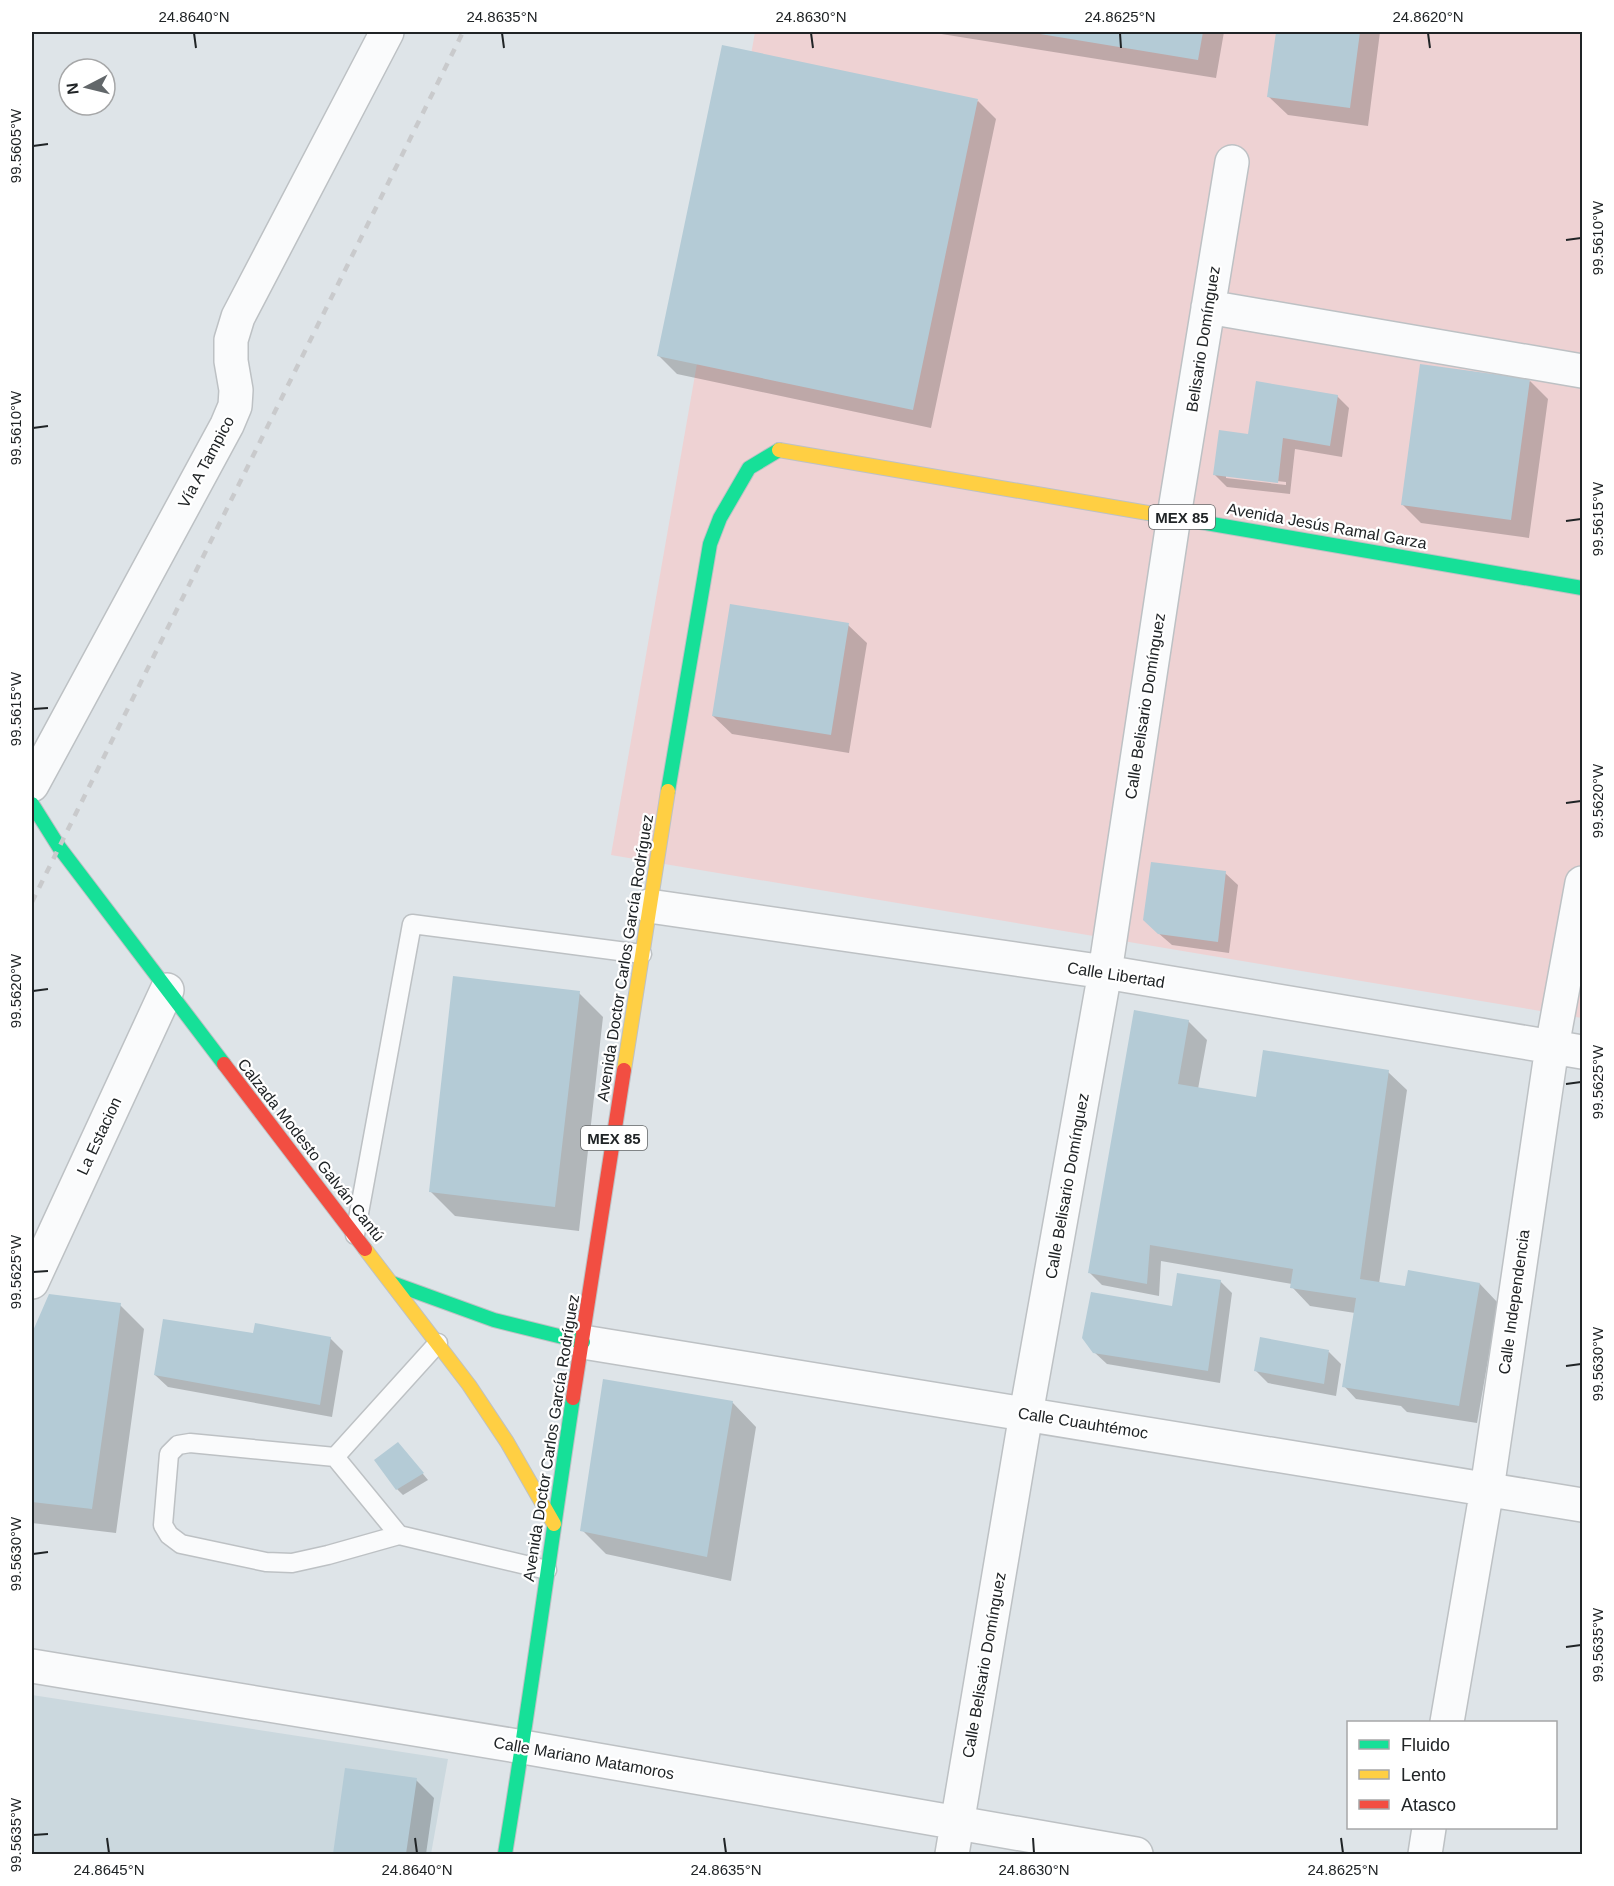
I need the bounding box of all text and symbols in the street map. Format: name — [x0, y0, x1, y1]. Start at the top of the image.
text: 24.8640°N — [158, 8, 230, 25]
text: 24.8635°N — [466, 8, 538, 25]
text: 24.8630°N — [775, 8, 847, 25]
text: 24.8625°N — [1084, 8, 1156, 25]
text: 24.8620°N — [1392, 8, 1464, 25]
north arrow — [57, 57, 117, 117]
text: N — [63, 82, 82, 96]
text: 99.5605°W — [7, 108, 24, 183]
text: 99.5610°W — [1589, 200, 1606, 275]
street label: Belisario Domínguez — [1183, 265, 1223, 413]
text: 99.5610°W — [7, 390, 24, 465]
street label: Vía A Tampico — [175, 413, 237, 511]
text: 99.5615°W — [1589, 481, 1606, 556]
street label: Avenida Jesús Ramal Garza — [1226, 500, 1428, 552]
road number: MEX 85 — [1149, 505, 1215, 529]
street label: Calle Belisario Domínguez — [1122, 612, 1168, 800]
text: 99.5615°W — [7, 671, 24, 746]
text: 99.5620°W — [1589, 763, 1606, 838]
street label: Avenida Doctor Carlos García Rodríguez — [594, 813, 656, 1103]
text: 99.5620°W — [7, 953, 24, 1028]
street label: Calle Libertad — [1066, 959, 1166, 991]
text: 99.5625°W — [1589, 1044, 1606, 1119]
street label: Calzada Modesto Galván Cantú — [234, 1055, 388, 1245]
street label: Calle Belisario Domínguez — [1042, 1092, 1092, 1280]
street label: La Estacion — [74, 1095, 124, 1177]
road number: MEX 85 — [581, 1126, 647, 1150]
street label: Calle Independencia — [1495, 1228, 1533, 1375]
text: 99.5625°W — [7, 1234, 24, 1309]
street label: Avenida Doctor Carlos García Rodríguez — [520, 1293, 582, 1583]
text: 99.5630°W — [1589, 1326, 1606, 1401]
street label: Calle Cuauhtémoc — [1017, 1404, 1149, 1442]
text: 99.5630°W — [7, 1516, 24, 1591]
street label: Calle Belisario Domínguez — [959, 1571, 1009, 1759]
text: 99.5635°W — [1589, 1607, 1606, 1682]
legend — [1347, 1721, 1557, 1829]
street label: Calle Mariano Matamoros — [492, 1734, 676, 1782]
text: Fluido — [1401, 1735, 1450, 1755]
text: Lento — [1401, 1765, 1446, 1785]
text: Atasco — [1401, 1795, 1456, 1815]
text: 99.5635°W — [7, 1797, 24, 1872]
text: 24.8645°N — [73, 1861, 145, 1878]
text: 24.8640°N — [381, 1861, 453, 1878]
text: 24.8635°N — [690, 1861, 762, 1878]
text: 24.8630°N — [998, 1861, 1070, 1878]
text: 24.8625°N — [1307, 1861, 1379, 1878]

